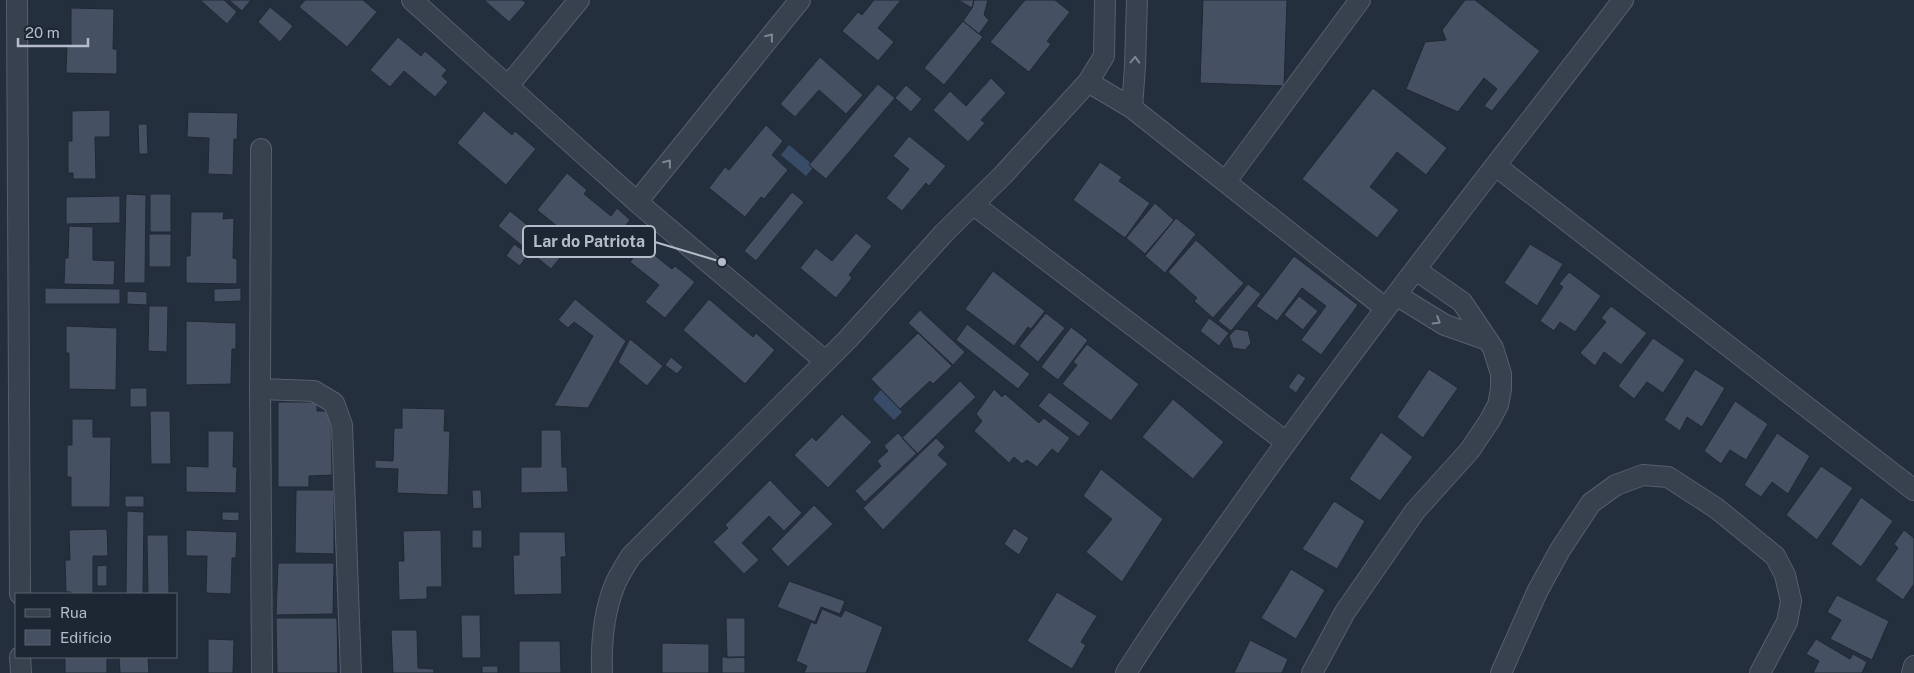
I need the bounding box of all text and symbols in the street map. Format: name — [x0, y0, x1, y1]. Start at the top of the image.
scale bar — [18, 15, 88, 47]
text: 20 m — [25, 24, 60, 41]
one-way arrow — [764, 34, 772, 43]
one-way arrow — [1130, 55, 1141, 63]
one-way arrow — [662, 160, 671, 169]
callout: Lar do Patriota — [523, 226, 655, 257]
text: Lar do Patriota — [533, 232, 645, 251]
one-way arrow — [1432, 314, 1441, 324]
legend — [15, 593, 178, 658]
text: Rua — [60, 604, 87, 621]
text: Edifício — [60, 629, 112, 646]

